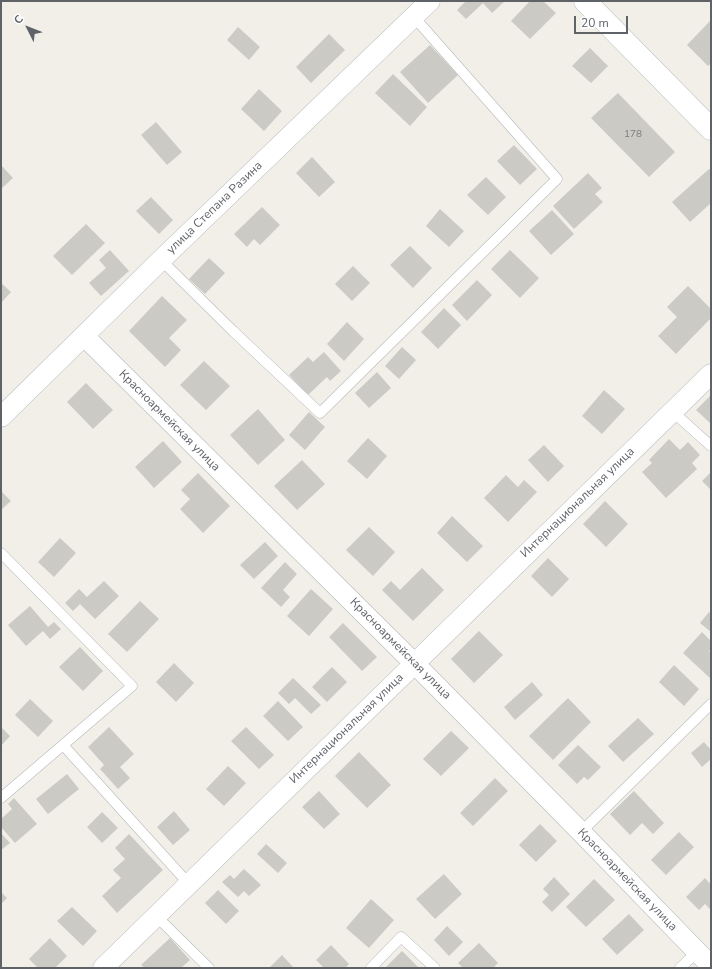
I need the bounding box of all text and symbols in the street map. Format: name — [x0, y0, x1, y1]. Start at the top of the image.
north arrow — [8, 8, 48, 48]
scale bar — [576, 8, 630, 34]
text: С — [11, 12, 27, 27]
text: 20 m — [581, 15, 609, 31]
house number: 178 — [624, 129, 642, 141]
street label: улица Степана Разина — [164, 159, 266, 257]
street label: Красноармейская улица — [115, 367, 223, 475]
street label: Интернациональная улица — [518, 445, 638, 561]
street label: Красноармейская улица — [346, 595, 454, 703]
street label: Интернациональная улица — [287, 671, 407, 787]
street label: Красноармейская улица — [574, 826, 680, 934]

